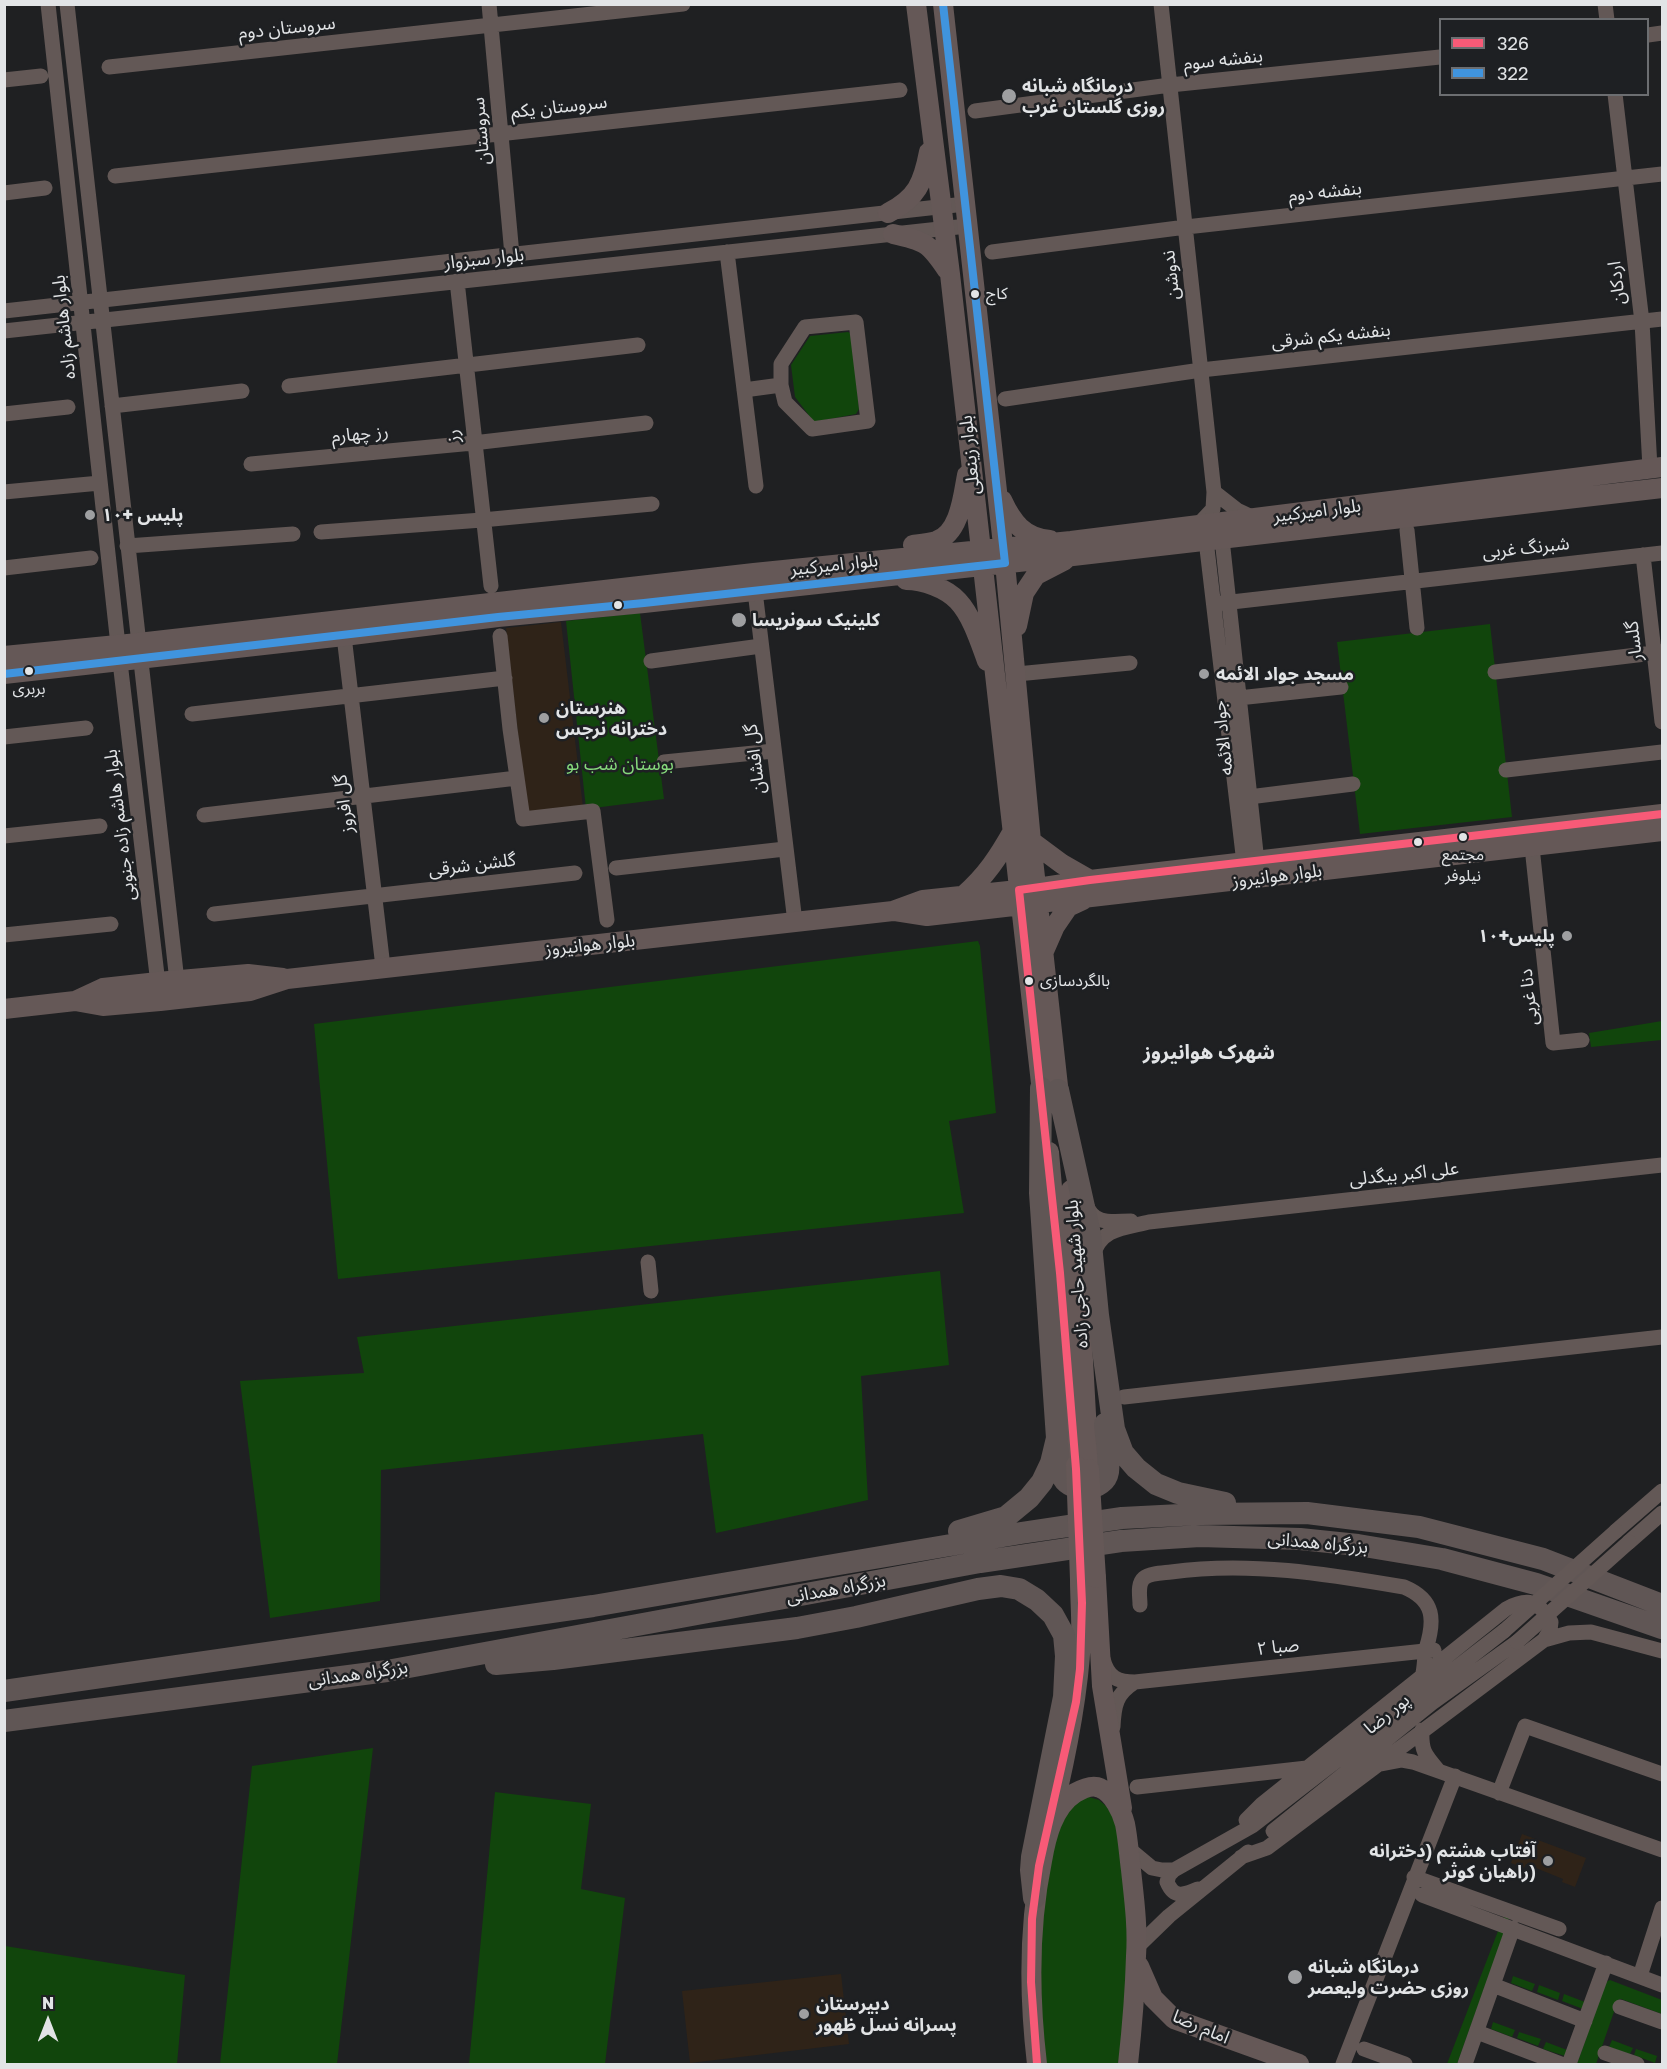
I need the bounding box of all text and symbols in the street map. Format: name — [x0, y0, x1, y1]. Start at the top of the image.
street label: سروستان دوم — [237, 12, 337, 44]
legend — [1439, 18, 1649, 96]
text: 326 — [1497, 32, 1529, 54]
street label: بنفشه سوم — [1182, 45, 1264, 75]
text: 322 — [1497, 62, 1528, 84]
place label: درمانگاه شبانه روزی گلستان غرب — [1022, 75, 1165, 118]
marker: درمانگاه شبانه روزی گلستان غرب — [1000, 87, 1018, 105]
street label: سروستان یکم — [510, 91, 608, 123]
street label: سروستان — [467, 96, 495, 166]
street label: بنفشه دوم — [1287, 177, 1363, 207]
street label: بلوار سبزوار — [443, 244, 525, 274]
street label: ندوشن — [1158, 249, 1184, 301]
street label: اردکان — [1604, 260, 1630, 306]
street label: بلوار هاشم زاده — [48, 274, 80, 380]
place label: کاج — [986, 284, 1007, 304]
marker: کاج — [969, 288, 981, 300]
street label: بنفشه یکم شرقی — [1270, 319, 1392, 353]
street label: بلوار زینعلی — [955, 414, 985, 496]
street label: رز چهارم — [331, 421, 389, 447]
street label: رز — [442, 428, 464, 444]
street label: بلوار امیرکبیر — [1272, 495, 1362, 527]
place label: پلیس +۱۰ — [102, 504, 183, 526]
marker: پلیس +۱۰ — [83, 508, 97, 522]
street label: شبرنگ غربی — [1481, 533, 1571, 563]
street label: بلوار امیرکبیر — [789, 550, 879, 580]
unlabelled marker — [612, 599, 624, 611]
place label: کلینیک سونریسا — [752, 609, 880, 631]
marker: کلینیک سونریسا — [730, 611, 748, 629]
street label: گلسار — [1621, 620, 1647, 662]
place label: مسجد جواد الائمه — [1216, 663, 1354, 685]
marker: بربری — [23, 665, 35, 677]
marker: مسجد جواد الائمه — [1197, 667, 1211, 681]
place label: بربری — [13, 679, 45, 699]
place label: هنرستان دخترانه نرجس — [556, 697, 667, 740]
street label: جواد الائمه — [1208, 699, 1238, 777]
marker: هنرستان دخترانه نرجس — [537, 711, 551, 725]
street label: گل افشان — [740, 723, 770, 795]
street label: بلوار هاشم زاده جنوبی — [100, 748, 140, 902]
park label: بوستان شب بو — [566, 753, 674, 775]
street label: گل افروز — [330, 773, 358, 835]
marker: مجتمع نیلوفر — [1457, 831, 1469, 843]
unlabelled marker — [1412, 836, 1424, 848]
place label: مجتمع نیلوفر — [1442, 845, 1484, 883]
street label: گلشن شرقی — [427, 849, 517, 881]
street label: بلوار هوانیروز — [1231, 860, 1323, 892]
place label: پلیس+۱۰ — [1478, 925, 1555, 947]
marker: پلیس+۱۰ — [1560, 929, 1574, 943]
street label: بلوار هوانیروز — [544, 930, 636, 960]
street label: دنا غربی — [1515, 968, 1543, 1026]
place label: بالگردسازی — [1040, 971, 1110, 991]
marker: بالگردسازی — [1023, 975, 1035, 987]
district label: شهرک هوانیروز — [1143, 1041, 1275, 1065]
street label: علی اکبر بیگدلی — [1348, 1158, 1460, 1190]
street label: بلوار شهید حاجی زاده — [1061, 1199, 1093, 1349]
street label: بزرگراه همدانی — [1267, 1528, 1369, 1558]
street label: بزرگراه همدانی — [785, 1570, 887, 1608]
street label: صبا ۲ — [1256, 1634, 1300, 1660]
street label: بزرگراه همدانی — [307, 1656, 409, 1692]
street label: پور رضا — [1360, 1689, 1414, 1739]
place label: آفتاب هشتم (دخترانه راهیان کوثر) — [1369, 1840, 1536, 1882]
marker: آفتاب هشتم (دخترانه راهیان کوثر) — [1541, 1854, 1555, 1868]
place label: درمانگاه شبانه روزی حضرت ولیعصر — [1308, 1956, 1469, 1998]
marker: درمانگاه شبانه روزی حضرت ولیعصر — [1286, 1968, 1304, 1986]
north arrow — [18, 1991, 78, 2051]
text: N — [42, 1993, 54, 2013]
place label: دبیرستان پسرانه نسل ظهور — [816, 1993, 957, 2036]
street label: امام رضا — [1169, 2005, 1233, 2049]
marker: دبیرستان پسرانه نسل ظهور — [797, 2007, 811, 2021]

